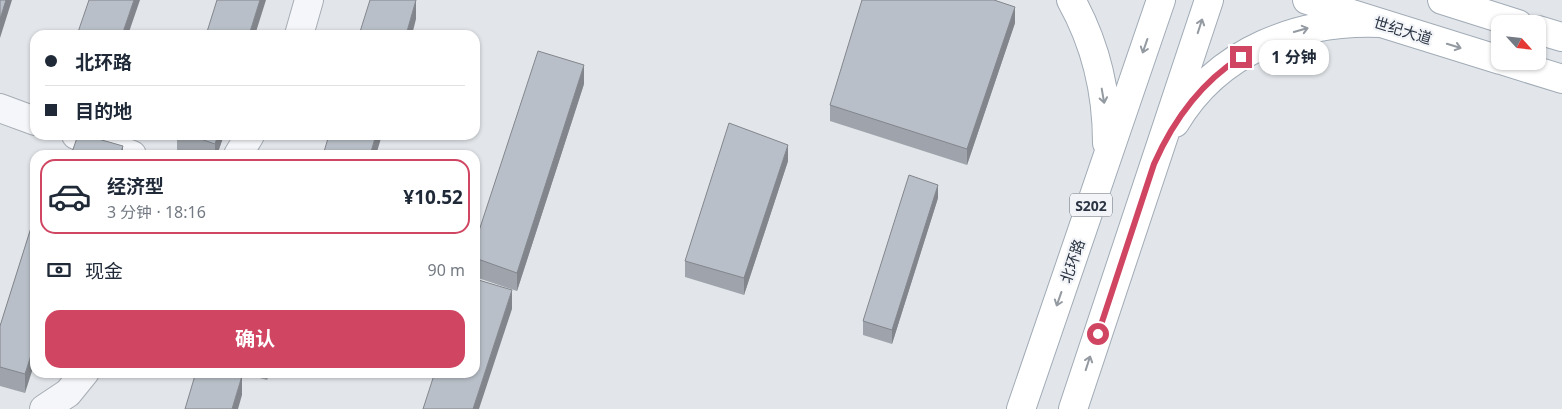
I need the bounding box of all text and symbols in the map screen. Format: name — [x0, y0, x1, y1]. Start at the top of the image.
street label: 世纪大道 — [1371, 12, 1435, 48]
north arrow — [1491, 15, 1546, 70]
map controls — [1491, 15, 1546, 70]
one-way arrow — [1196, 19, 1205, 34]
one-way arrow — [1292, 25, 1308, 35]
one-way arrow — [1140, 38, 1150, 54]
callout: 1 分钟 — [1258, 40, 1328, 74]
one-way arrow — [1445, 41, 1461, 51]
route end — [1230, 46, 1252, 68]
text: 1 分钟 — [1271, 46, 1317, 68]
text: 北环路 — [75, 49, 132, 75]
one-way arrow — [1098, 87, 1108, 103]
text: 目的地 — [75, 98, 132, 124]
text: 经济型 — [107, 173, 164, 199]
icon: car — [47, 174, 92, 219]
text: ¥10.52 — [403, 184, 463, 210]
road number: S202 — [1070, 194, 1112, 216]
text: 3 分钟 · 18:16 — [107, 201, 206, 223]
street label: 北环路 — [1055, 236, 1089, 286]
icon: cash — [45, 256, 73, 284]
text: 现金 — [85, 258, 123, 284]
text: 90 m — [428, 259, 465, 281]
one-way arrow — [1054, 291, 1063, 307]
button: 确认 — [45, 310, 465, 368]
route start — [1087, 323, 1109, 345]
one-way arrow — [1084, 355, 1093, 371]

